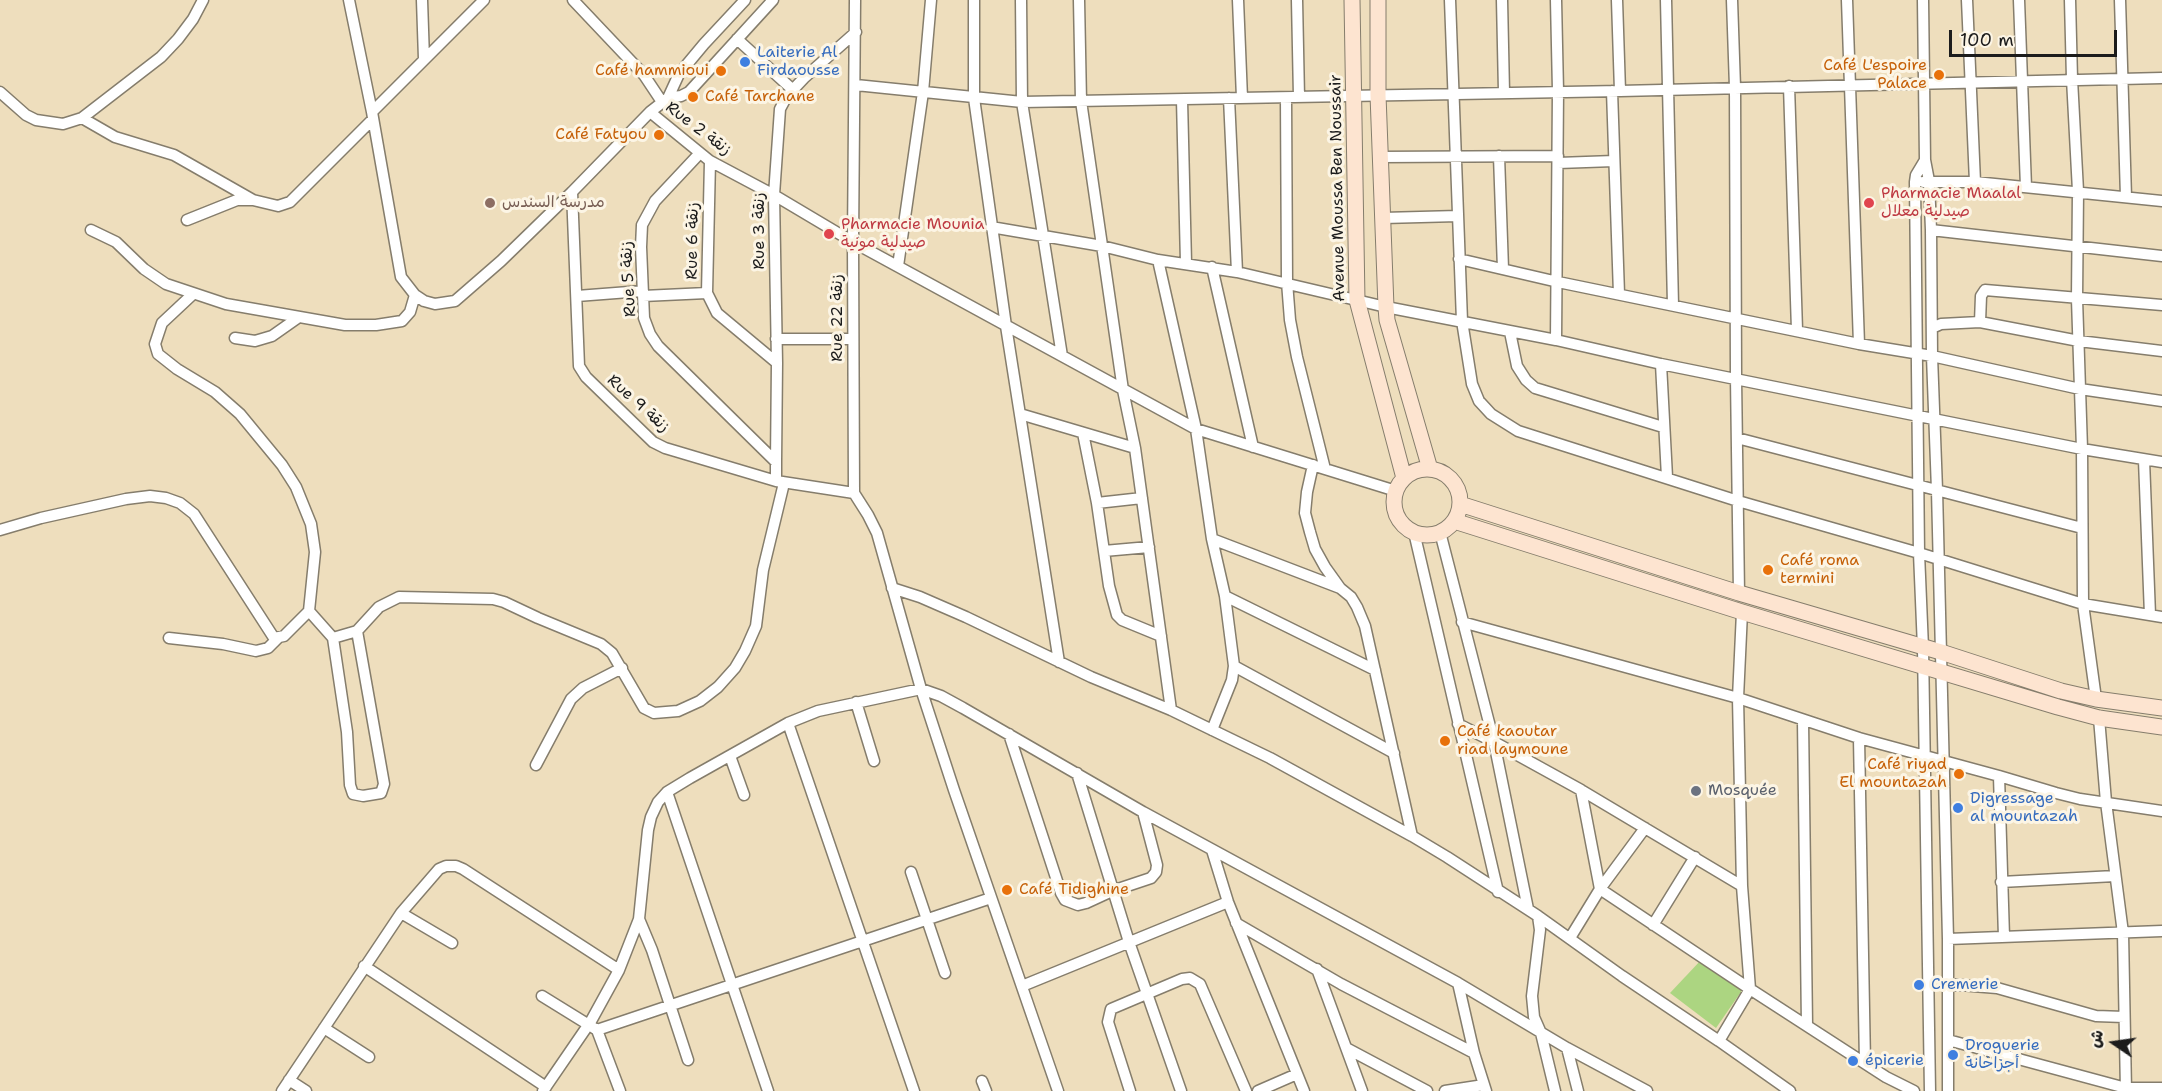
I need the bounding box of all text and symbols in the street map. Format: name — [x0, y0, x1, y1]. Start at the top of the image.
scale bar — [1952, 18, 2120, 56]
text: 100 m — [1960, 28, 2014, 52]
place label: Laiterie Al Firdaousse — [757, 43, 840, 81]
marker: Laiterie Al Firdaousse — [738, 55, 752, 69]
place label: Café L'espoire Palace — [1823, 56, 1927, 94]
place label: Café hammioui — [595, 61, 709, 81]
marker: Café hammioui — [714, 64, 728, 78]
marker: Café L'espoire Palace — [1932, 68, 1946, 82]
street label: Avenue Moussa Ben Noussair — [1326, 74, 1350, 302]
place label: Café Tarchane — [705, 87, 815, 107]
marker: Café Tarchane — [686, 90, 700, 104]
street label: Rue 2 زنقة — [661, 98, 735, 160]
place label: Café Fatyou — [555, 125, 647, 145]
marker: Café Fatyou — [652, 128, 666, 142]
place label: Pharmacie Maalal صيدلية معلال — [1881, 184, 2021, 222]
street label: Rue 3 زنقة — [750, 192, 770, 270]
place label: مدرسة السندس — [502, 193, 605, 213]
marker: مدرسة السندس — [483, 196, 497, 210]
marker: Pharmacie Maalal صيدلية معلال — [1862, 196, 1876, 210]
street label: Rue 6 زنقة — [683, 202, 703, 280]
place label: Pharmacie Mounia صيدلية مونية — [841, 215, 985, 253]
marker: Pharmacie Mounia صيدلية مونية — [822, 227, 836, 241]
street label: Rue 5 زنقة — [617, 241, 641, 317]
street label: Rue 22 زنقة — [828, 274, 848, 362]
street label: Rue 9 زنقة — [603, 371, 673, 437]
place label: Café roma termini — [1780, 551, 1859, 589]
marker: Café roma termini — [1761, 563, 1775, 577]
place label: Café kaoutar riad laymoune — [1457, 722, 1569, 760]
marker: Café kaoutar riad laymoune — [1438, 734, 1452, 748]
place label: Café riyad El mountazah — [1839, 755, 1947, 793]
marker: Café riyad El mountazah — [1952, 767, 1966, 781]
place label: Mosquée — [1708, 781, 1777, 801]
marker: Mosquée — [1689, 784, 1703, 798]
place label: Digressage al mountazah — [1970, 789, 2078, 827]
marker: Digressage al mountazah — [1951, 801, 1965, 815]
place label: Café Tidighine — [1019, 880, 1129, 900]
marker: Café Tidighine — [1000, 883, 1014, 897]
place label: Cremerie — [1931, 975, 1999, 995]
marker: Cremerie — [1912, 978, 1926, 992]
north arrow — [2084, 1013, 2144, 1073]
text: ش — [2084, 1028, 2108, 1050]
place label: Droguerie أجزاخانة — [1965, 1036, 2040, 1074]
marker: Droguerie أجزاخانة — [1946, 1048, 1960, 1062]
place label: épicerie — [1865, 1051, 1924, 1071]
marker: épicerie — [1846, 1054, 1860, 1068]

